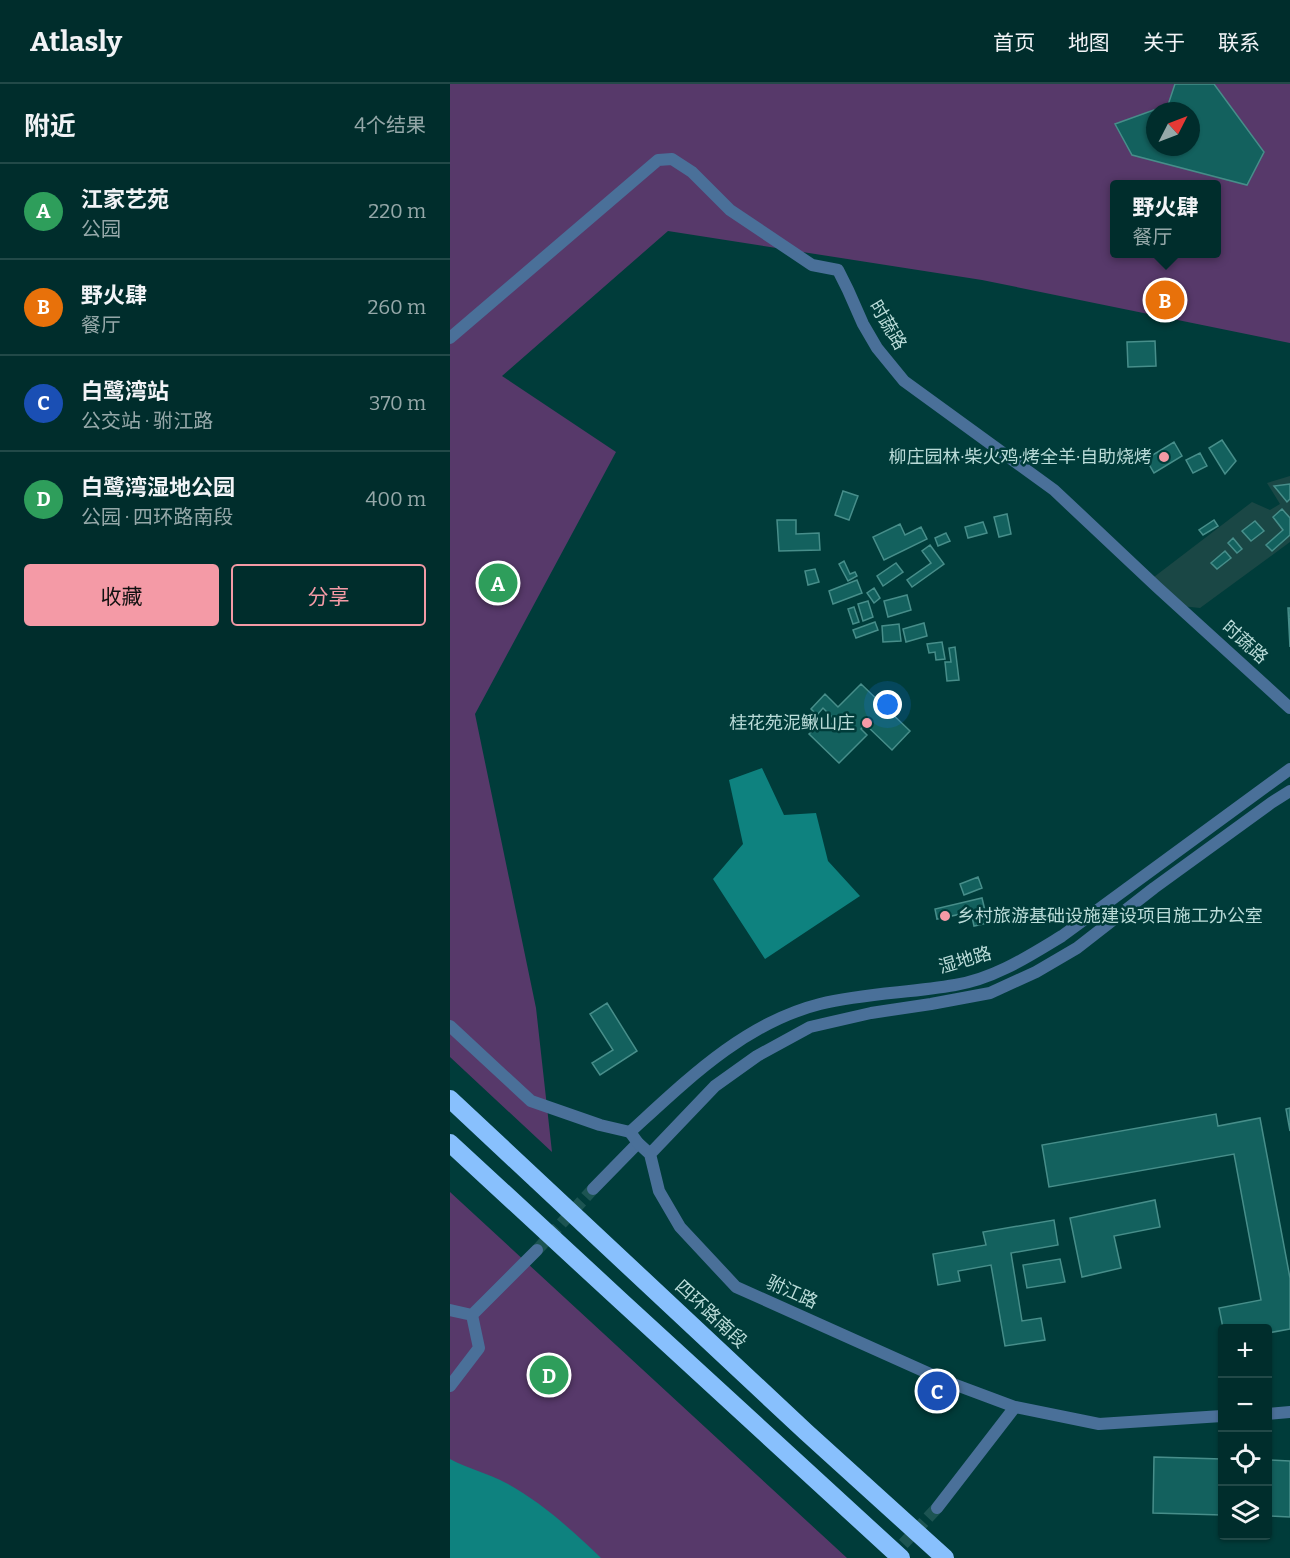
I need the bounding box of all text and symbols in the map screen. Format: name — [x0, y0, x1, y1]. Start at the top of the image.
text: Atlasly — [30, 25, 122, 58]
text: 首页 — [993, 30, 1035, 56]
text: 地图 — [1068, 30, 1110, 56]
text: 关于 — [1143, 30, 1185, 56]
text: 联系 — [1218, 30, 1260, 56]
north arrow — [1146, 102, 1200, 156]
text: 附近 — [24, 111, 76, 142]
text: 4个结果 — [354, 113, 426, 137]
popup — [1110, 180, 1221, 258]
text: 江家艺苑 — [81, 186, 169, 213]
text: 野火肆 — [1132, 194, 1199, 221]
text: A — [36, 199, 51, 223]
text: 220 m — [368, 199, 426, 223]
text: 公园 — [81, 217, 121, 241]
text: 餐厅 — [1132, 225, 1172, 249]
pin: B — [1146, 278, 1184, 322]
text: 野火肆 — [81, 282, 147, 309]
text: B — [37, 295, 50, 319]
text: 260 m — [367, 295, 426, 319]
street label: 时蔬路 — [865, 296, 911, 354]
text: 餐厅 — [81, 313, 121, 337]
text: 白鹭湾站 — [81, 378, 169, 405]
text: C — [37, 391, 50, 415]
text: 370 m — [369, 391, 426, 415]
text: 公交站 · 驸江路 — [81, 409, 213, 433]
place label: 柳庄园林·柴火鸡·烤全羊·自助烧烤 — [889, 446, 1152, 468]
marker: 柳庄园林·柴火鸡·烤全羊·自助烧烤 — [1157, 450, 1171, 464]
text: 白鹭湾湿地公园 — [81, 474, 235, 501]
text: D — [36, 487, 51, 511]
text: 400 m — [366, 487, 426, 511]
text: 公园 · 四环路南段 — [81, 505, 233, 529]
pin: A — [478, 560, 518, 606]
button: 收藏 — [24, 564, 219, 626]
button: 分享 — [231, 564, 426, 626]
street label: 时蔬路 — [1218, 616, 1272, 668]
your location — [873, 690, 902, 719]
place label: 桂花苑泥鳅山庄 — [729, 712, 855, 734]
marker: 桂花苑泥鳅山庄 — [860, 716, 874, 730]
place label: 乡村旅游基础设施建设项目施工办公室 — [957, 905, 1263, 927]
marker: 乡村旅游基础设施建设项目施工办公室 — [938, 909, 952, 923]
street label: 湿地路 — [936, 942, 994, 978]
street label: 驸江路 — [763, 1271, 821, 1313]
street label: 四环路南段 — [671, 1275, 751, 1353]
map controls — [1218, 1324, 1272, 1540]
button: + — [1218, 1324, 1272, 1378]
pin: D — [530, 1352, 568, 1398]
pin: C — [918, 1368, 956, 1414]
button: − — [1218, 1378, 1272, 1432]
button: locate — [1218, 1432, 1272, 1486]
button: layers — [1218, 1486, 1272, 1540]

